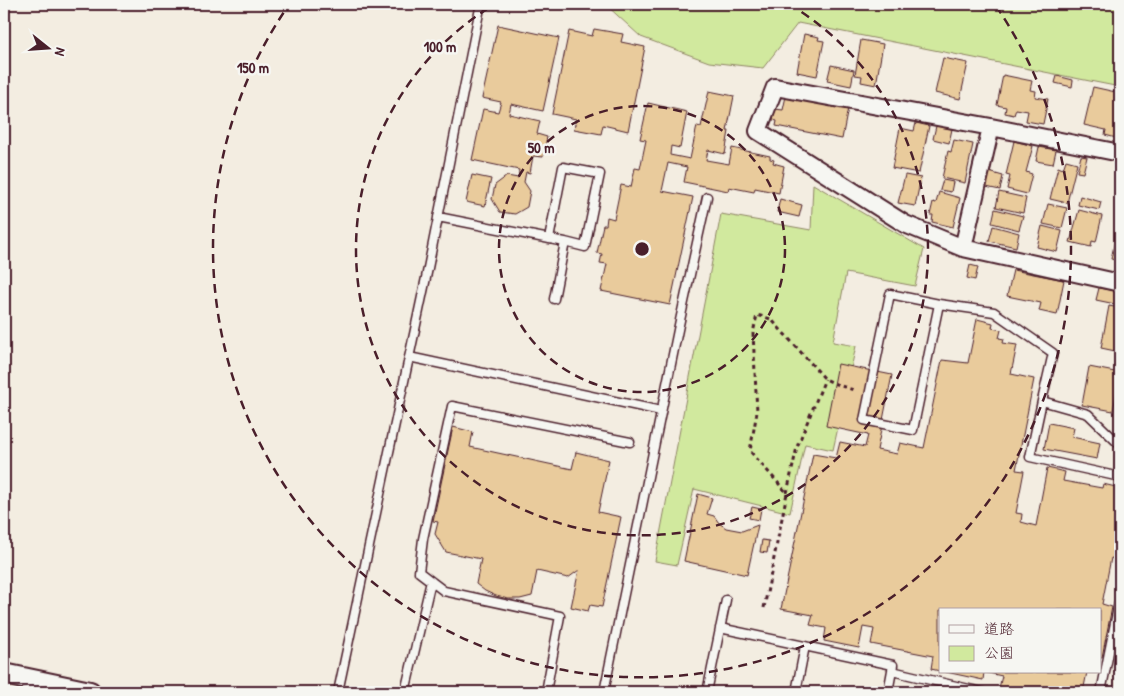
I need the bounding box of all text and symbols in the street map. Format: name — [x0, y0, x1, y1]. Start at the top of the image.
north arrow — [22, 22, 72, 72]
text: 100 m — [424, 36, 456, 57]
text: N — [51, 46, 71, 59]
text: 150 m — [237, 57, 269, 78]
text: 50 m — [528, 137, 554, 158]
centre of rings — [633, 240, 651, 258]
legend — [939, 608, 1102, 674]
text: 道路 — [984, 618, 1014, 639]
text: 公園 — [984, 642, 1014, 663]

